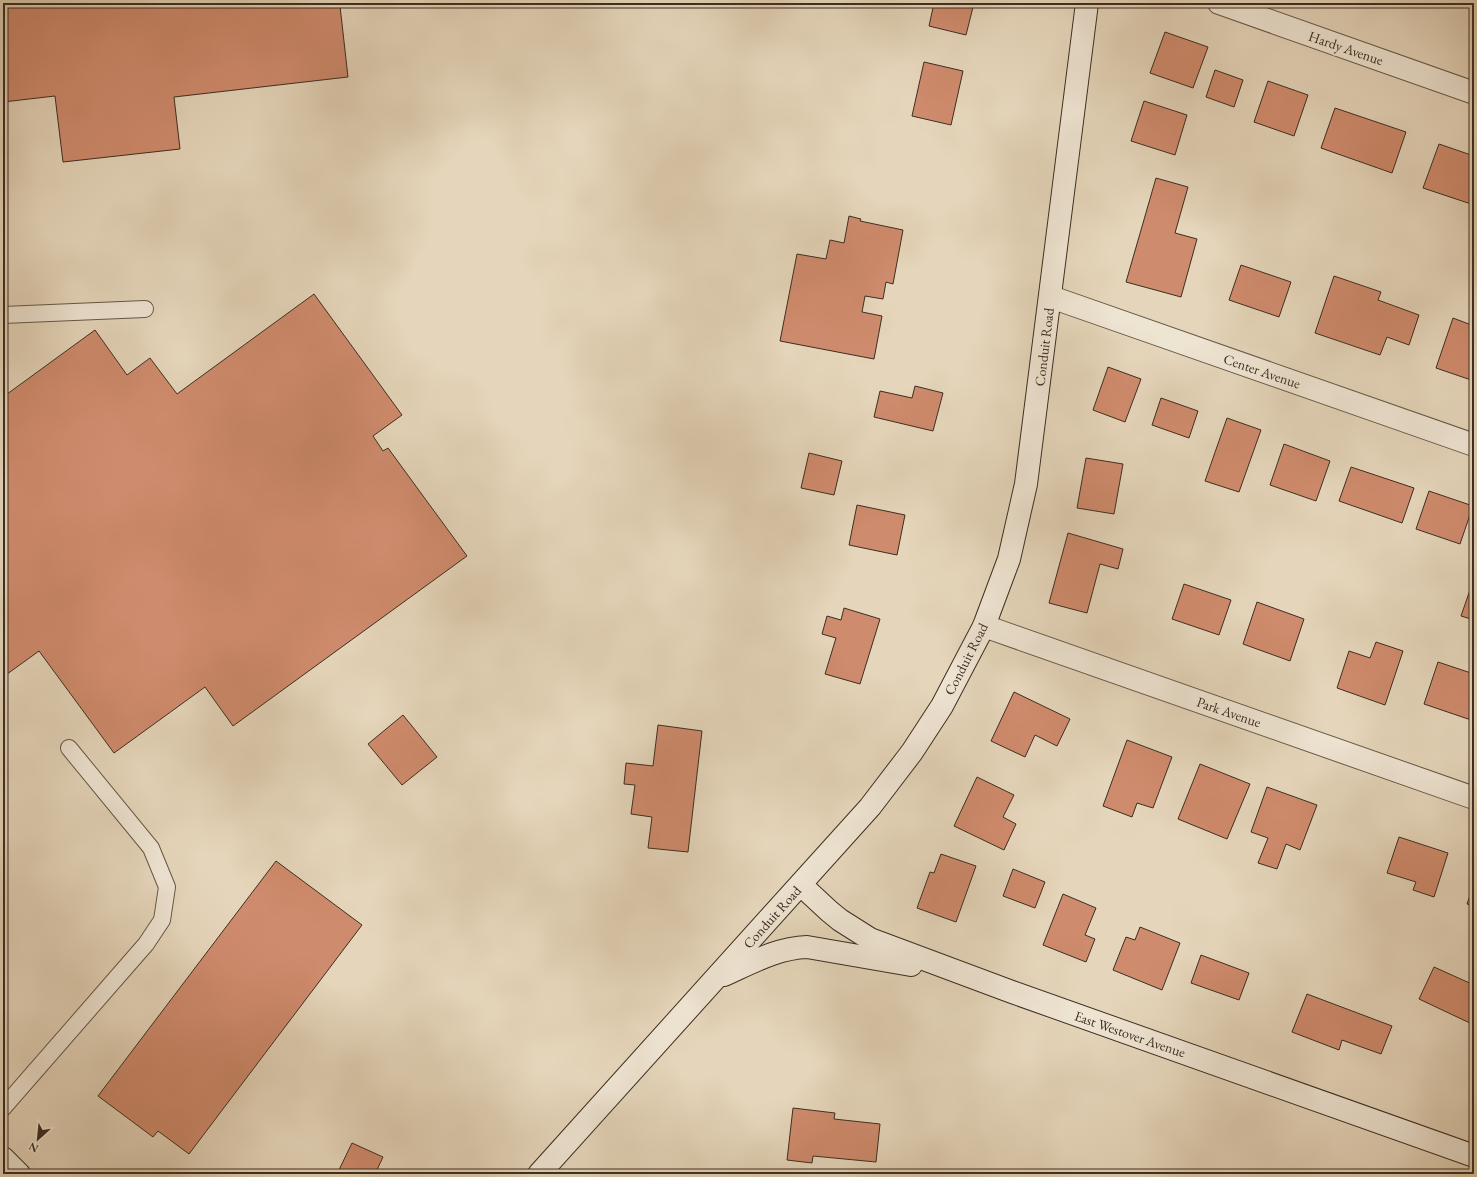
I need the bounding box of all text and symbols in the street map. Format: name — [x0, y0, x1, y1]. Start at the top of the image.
street label: Hardy Avenue — [1306, 27, 1386, 69]
street label: Conduit Road — [1030, 306, 1058, 387]
street label: Center Avenue — [1221, 349, 1303, 393]
street label: Conduit Road — [940, 619, 992, 698]
street label: Park Avenue — [1194, 693, 1264, 732]
street label: Conduit Road — [739, 881, 806, 952]
street label: East Westover Avenue — [1072, 1007, 1188, 1062]
north arrow — [18, 1119, 58, 1159]
text: N — [26, 1140, 41, 1156]

